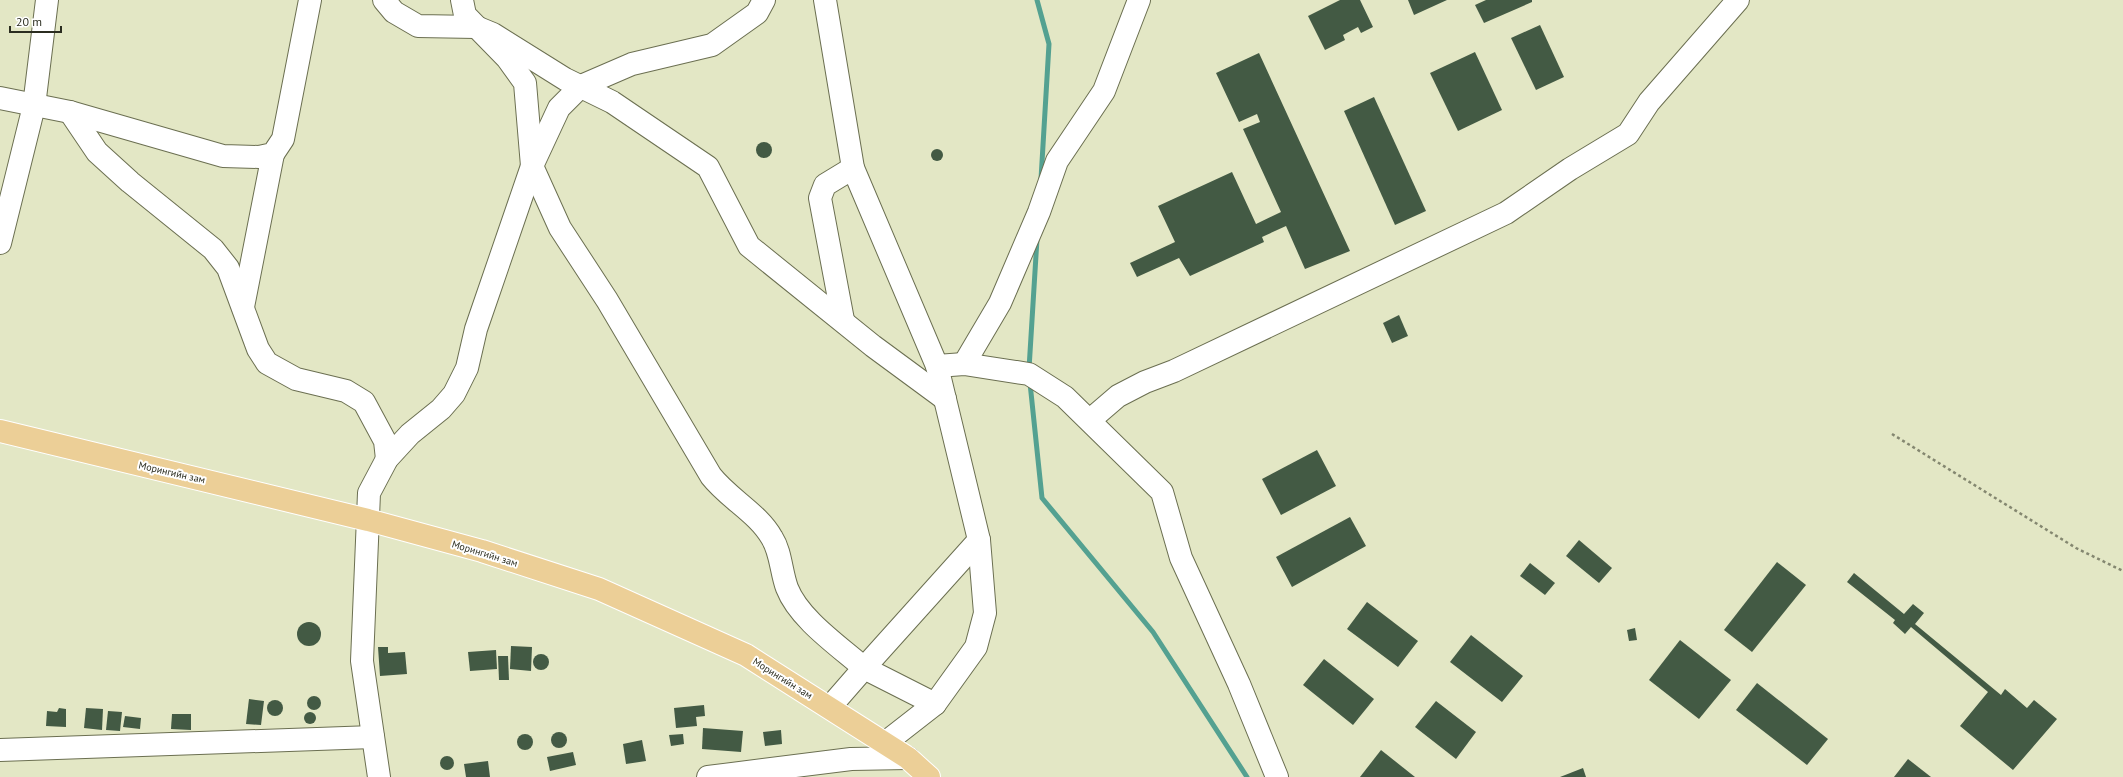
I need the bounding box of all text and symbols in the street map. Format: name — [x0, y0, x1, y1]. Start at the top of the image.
scale bar — [10, 8, 61, 34]
text: 20 m — [16, 14, 42, 29]
street label: Морингийн зам — [137, 459, 207, 486]
street label: Морингийн зам — [450, 537, 519, 570]
street label: Морингийн зам — [750, 655, 815, 702]

